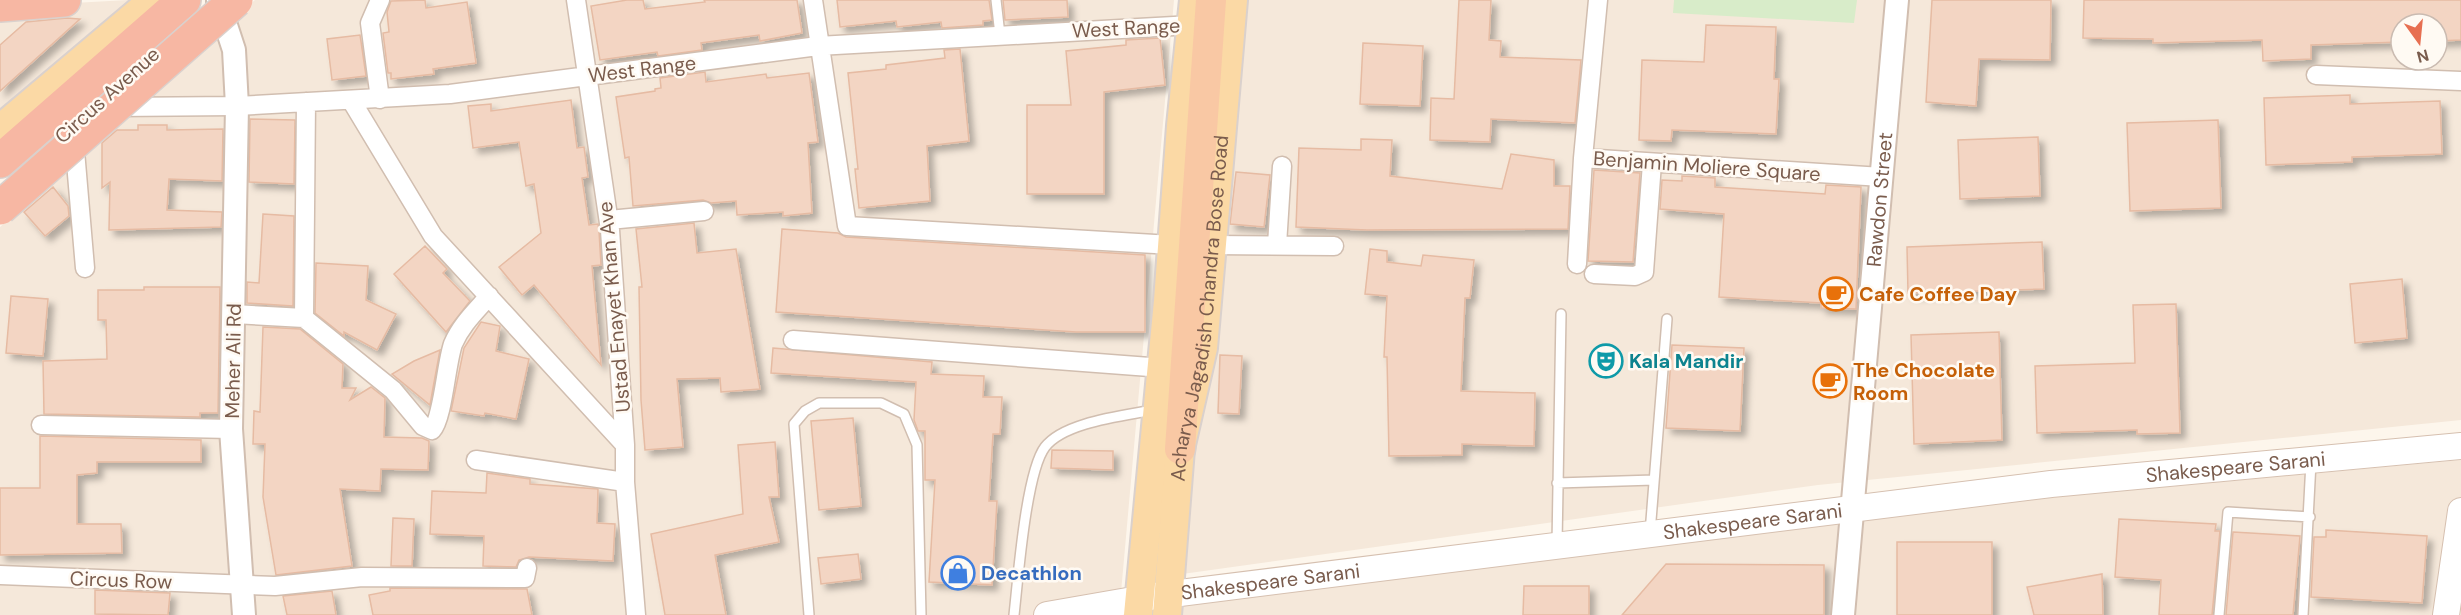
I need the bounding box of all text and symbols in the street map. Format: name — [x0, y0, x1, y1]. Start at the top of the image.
street label: West Range — [1071, 12, 1181, 44]
north arrow — [2389, 12, 2449, 72]
street label: Circus Avenue — [49, 41, 165, 149]
text: N — [2414, 44, 2431, 68]
street label: West Range — [587, 49, 697, 89]
street label: Rawdon Street — [1861, 131, 1898, 268]
street label: Acharya Jagadish Chandra Bose Road — [1165, 134, 1234, 482]
street label: Benjamin Moliere Square — [1592, 145, 1822, 187]
street label: Ustad Enayet Khan Ave — [592, 201, 636, 413]
cafe icon: Cafe Coffee Day — [1818, 276, 1854, 312]
place label: Cafe Coffee Day — [1859, 281, 2017, 307]
street label: Meher Ali Rd — [219, 303, 247, 419]
theatre icon: Kala Mandir — [1588, 343, 1624, 379]
place label: Kala Mandir — [1629, 348, 1743, 374]
place label: The Chocolate Room — [1853, 357, 1995, 406]
cafe icon: The Chocolate Room — [1812, 363, 1848, 399]
street label: Shakespeare Sarani — [2145, 446, 2327, 488]
street label: Shakespeare Sarani — [1662, 497, 1844, 545]
shop icon: Decathlon — [940, 555, 976, 591]
street label: Shakespeare Sarani — [1179, 558, 1362, 606]
place label: Decathlon — [981, 560, 1082, 586]
street label: Circus Row — [69, 565, 173, 595]

